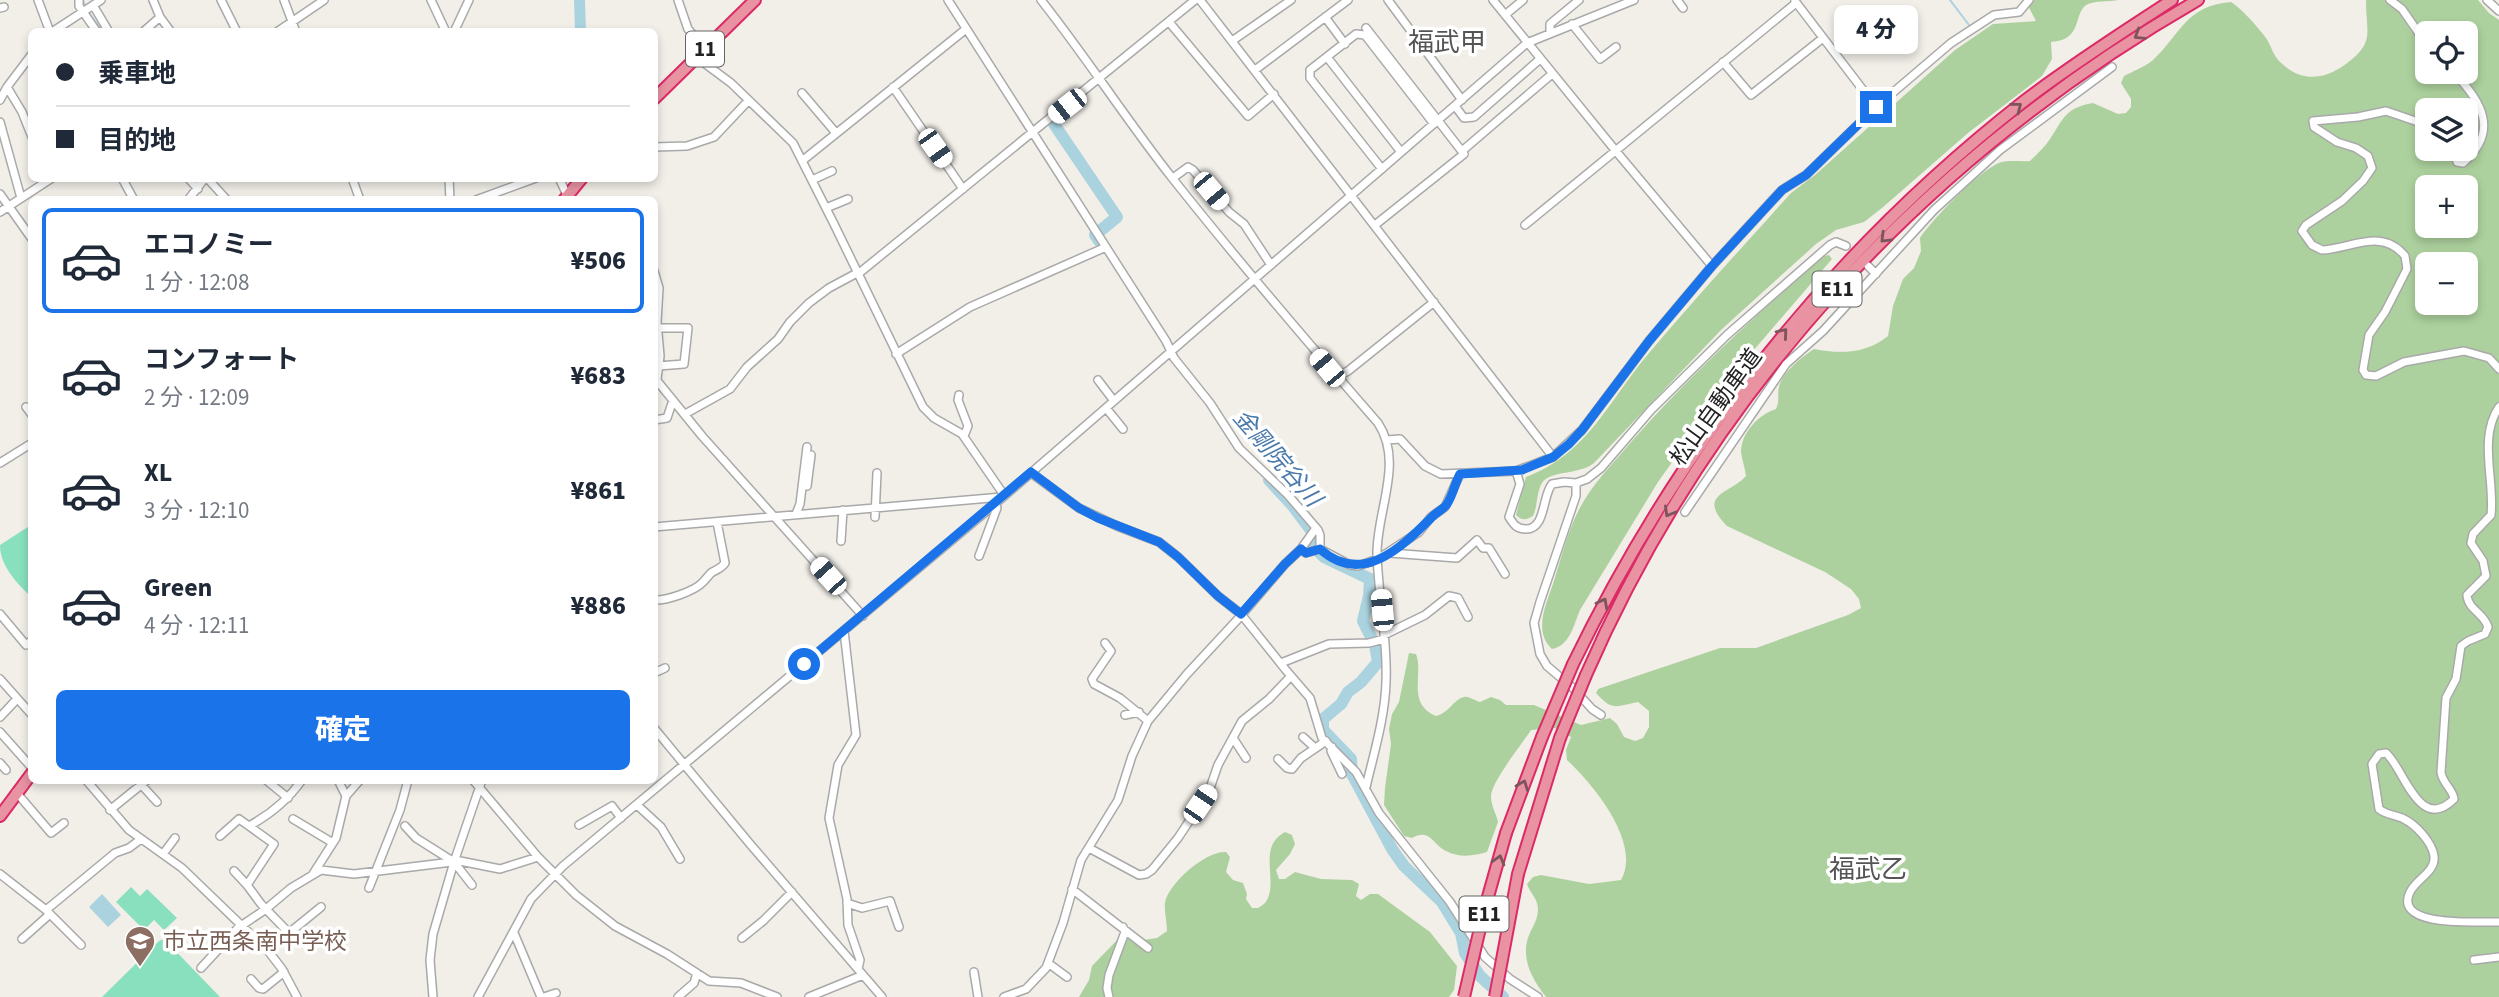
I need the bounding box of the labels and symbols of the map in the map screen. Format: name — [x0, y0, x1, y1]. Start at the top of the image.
callout: 4 分 — [1834, 6, 1918, 55]
district label: 福武甲 — [1408, 24, 1486, 61]
one-way arrow — [2134, 27, 2147, 40]
road number: 11 — [686, 32, 724, 66]
car — [1044, 85, 1091, 127]
route end — [1860, 91, 1892, 123]
one-way arrow — [2009, 103, 2022, 116]
car — [915, 125, 956, 171]
car — [1190, 168, 1233, 214]
one-way arrow — [1881, 230, 1894, 243]
road number: E11 — [1812, 272, 1862, 306]
one-way arrow — [1775, 328, 1787, 341]
street label: 松山自動車道 — [1662, 341, 1770, 473]
car — [1306, 345, 1349, 391]
water label: 金剛院谷川 — [1224, 401, 1332, 517]
one-way arrow — [1665, 505, 1678, 518]
car — [807, 553, 850, 599]
car — [1370, 588, 1395, 632]
one-way arrow — [1595, 598, 1608, 611]
route start — [788, 648, 820, 680]
one-way arrow — [1515, 779, 1529, 791]
car — [1180, 781, 1221, 827]
district label: 福武乙 — [1829, 851, 1907, 888]
one-way arrow — [1491, 854, 1505, 866]
road number: E11 — [1460, 897, 1508, 932]
school or university icon: 市立西条南中学校 — [123, 924, 157, 968]
place label: 市立西条南中学校 — [163, 925, 347, 958]

